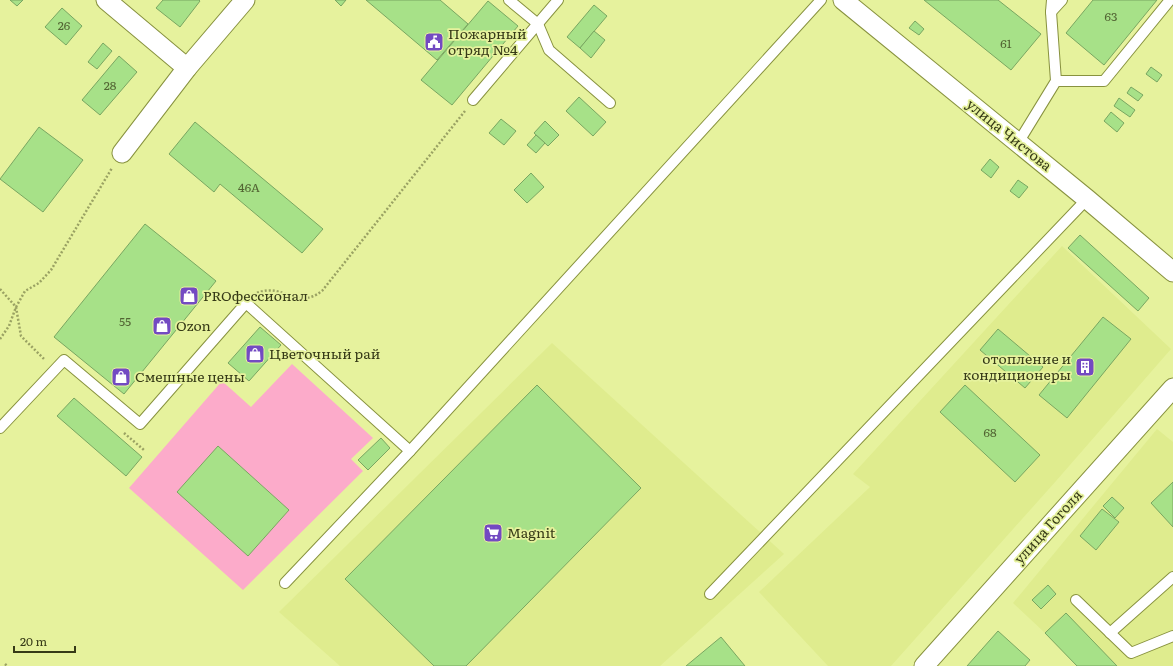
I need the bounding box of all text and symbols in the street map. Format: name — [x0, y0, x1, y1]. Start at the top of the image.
house number: 63 — [1105, 7, 1117, 25]
house number: 26 — [58, 16, 71, 34]
place label: Пожарный отряд №4 — [448, 23, 527, 59]
public building icon: Пожарный отряд №4 — [423, 31, 445, 53]
house number: 61 — [1000, 34, 1012, 52]
house number: 28 — [104, 76, 117, 94]
street label: улица Чистова — [963, 93, 1057, 175]
house number: 46А — [238, 178, 260, 196]
shop icon: PROфессионал — [178, 285, 200, 307]
place label: PROфессионал — [203, 285, 308, 305]
house number: 55 — [119, 312, 131, 330]
shop icon: Ozon — [151, 315, 173, 337]
place label: Ozon — [176, 315, 211, 335]
shop icon: Цветочный рай — [244, 343, 266, 365]
place label: Цветочный рай — [269, 343, 380, 363]
place label: отопление и кондиционеры — [963, 348, 1071, 384]
building icon: отопление и кондиционеры — [1074, 356, 1096, 378]
shop icon: Смешные цены — [110, 366, 132, 388]
place label: Смешные цены — [135, 366, 245, 386]
house number: 68 — [983, 423, 997, 441]
street label: улица Гоголя — [1009, 485, 1086, 568]
supermarket icon: Magnit — [482, 522, 504, 544]
place label: Magnit — [507, 522, 556, 542]
scale bar — [14, 628, 75, 654]
text: 20 m — [20, 632, 47, 650]

